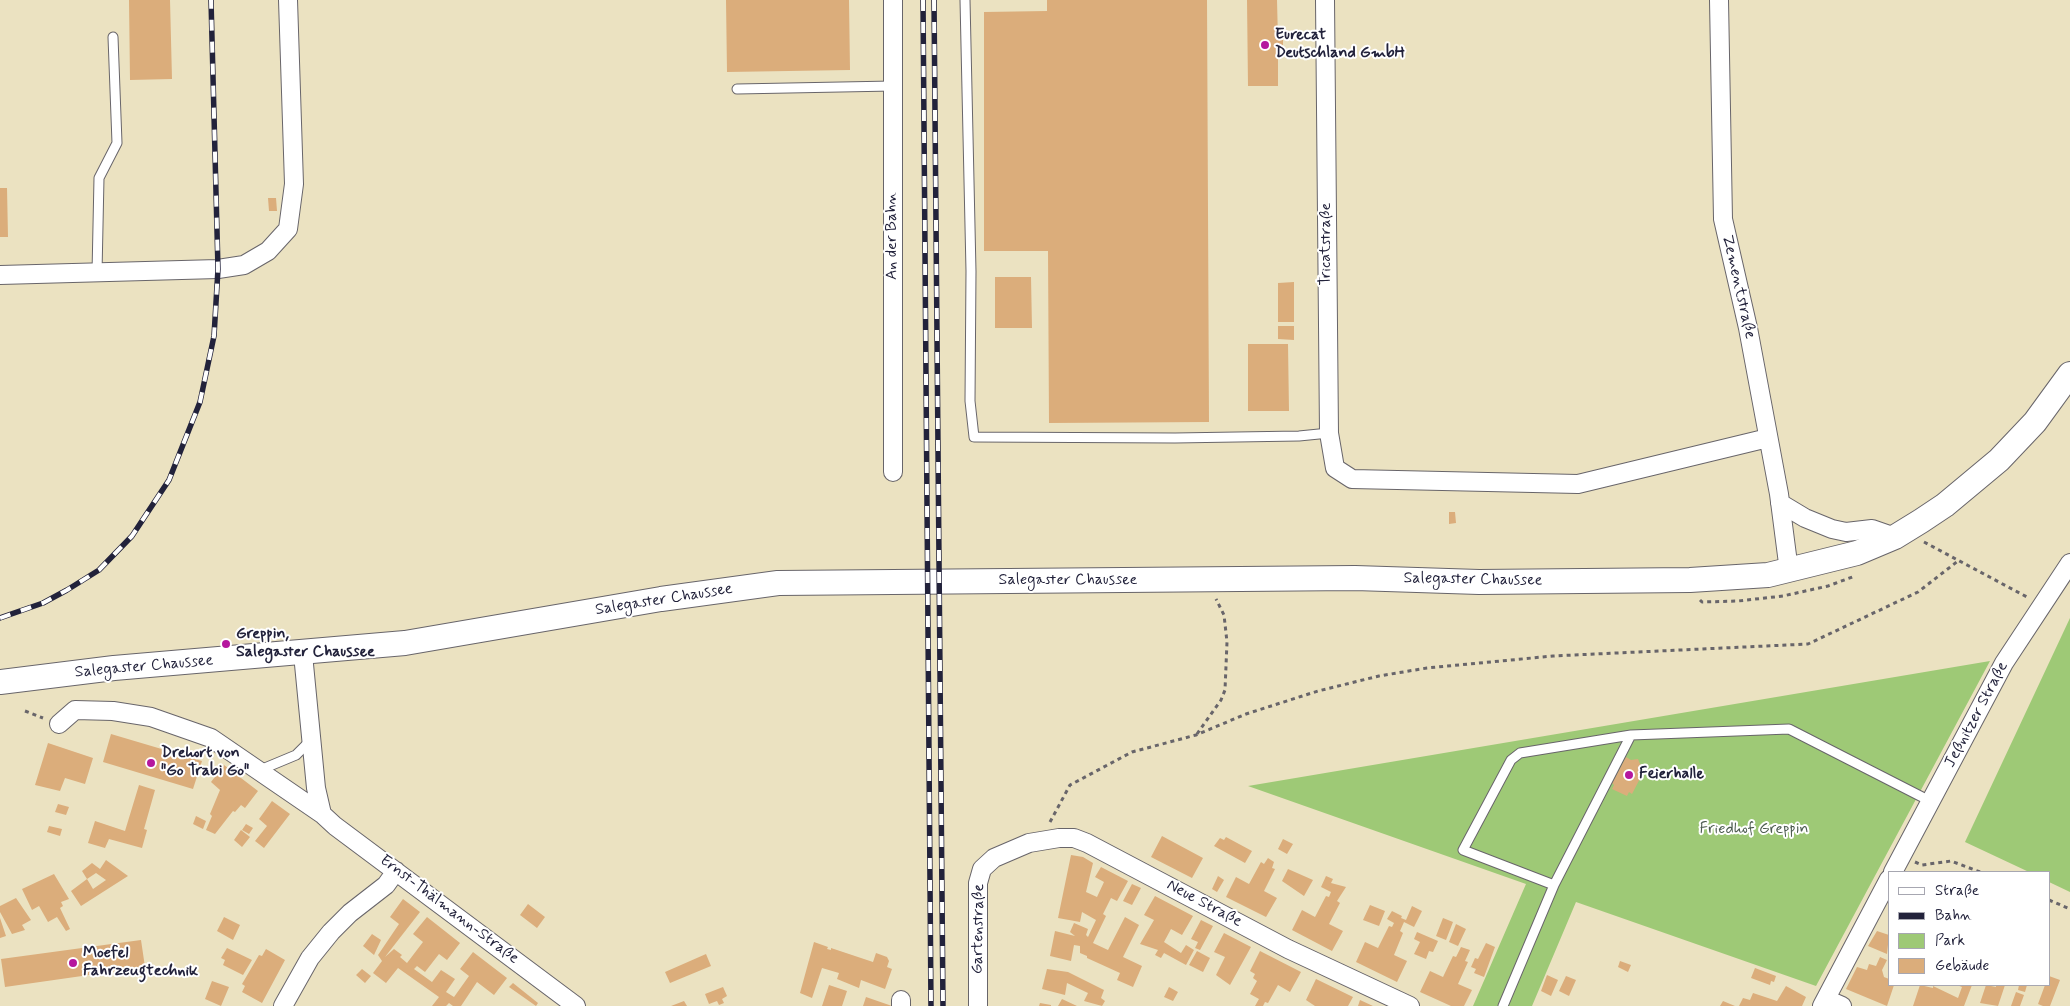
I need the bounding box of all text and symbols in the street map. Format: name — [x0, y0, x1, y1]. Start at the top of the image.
place label: Eurecat Deutschland GmbH — [1275, 26, 1405, 64]
marker: Eurecat Deutschland GmbH — [1259, 39, 1271, 51]
street label: An der Bahn — [883, 192, 903, 280]
street label: Tricatstraße — [1317, 203, 1337, 285]
street label: Zementstraße — [1717, 233, 1759, 341]
street label: Salegaster Chaussee — [1403, 569, 1543, 591]
street label: Salegaster Chaussee — [999, 571, 1137, 591]
street label: Salegaster Chaussee — [594, 580, 734, 620]
place label: Greppin, Salegaster Chaussee — [236, 625, 375, 663]
marker: Greppin, Salegaster Chaussee — [220, 638, 232, 650]
street label: Salegaster Chaussee — [74, 651, 214, 683]
street label: Jeßnitzer Straße — [1941, 659, 2013, 771]
place label: Drehort von "Go Trabi Go" — [161, 744, 249, 782]
marker: Drehort von "Go Trabi Go" — [145, 757, 157, 769]
place label: Feierhalle — [1639, 765, 1704, 785]
marker: Feierhalle — [1623, 769, 1635, 781]
park label: Friedhof Greppin — [1699, 820, 1809, 840]
street label: Ernst-Thälmann-Straße — [376, 851, 522, 969]
legend — [1888, 871, 2050, 986]
street label: Neue Straße — [1163, 876, 1245, 932]
text: Straße — [1935, 881, 1979, 901]
street label: Gartenstraße — [969, 884, 989, 974]
text: Bahn — [1935, 906, 1972, 926]
text: Park — [1935, 931, 1965, 951]
place label: Moefel Fahrzeugtechnik — [83, 944, 198, 982]
text: Gebäude — [1935, 956, 1989, 976]
marker: Moefel Fahrzeugtechnik — [67, 957, 79, 969]

